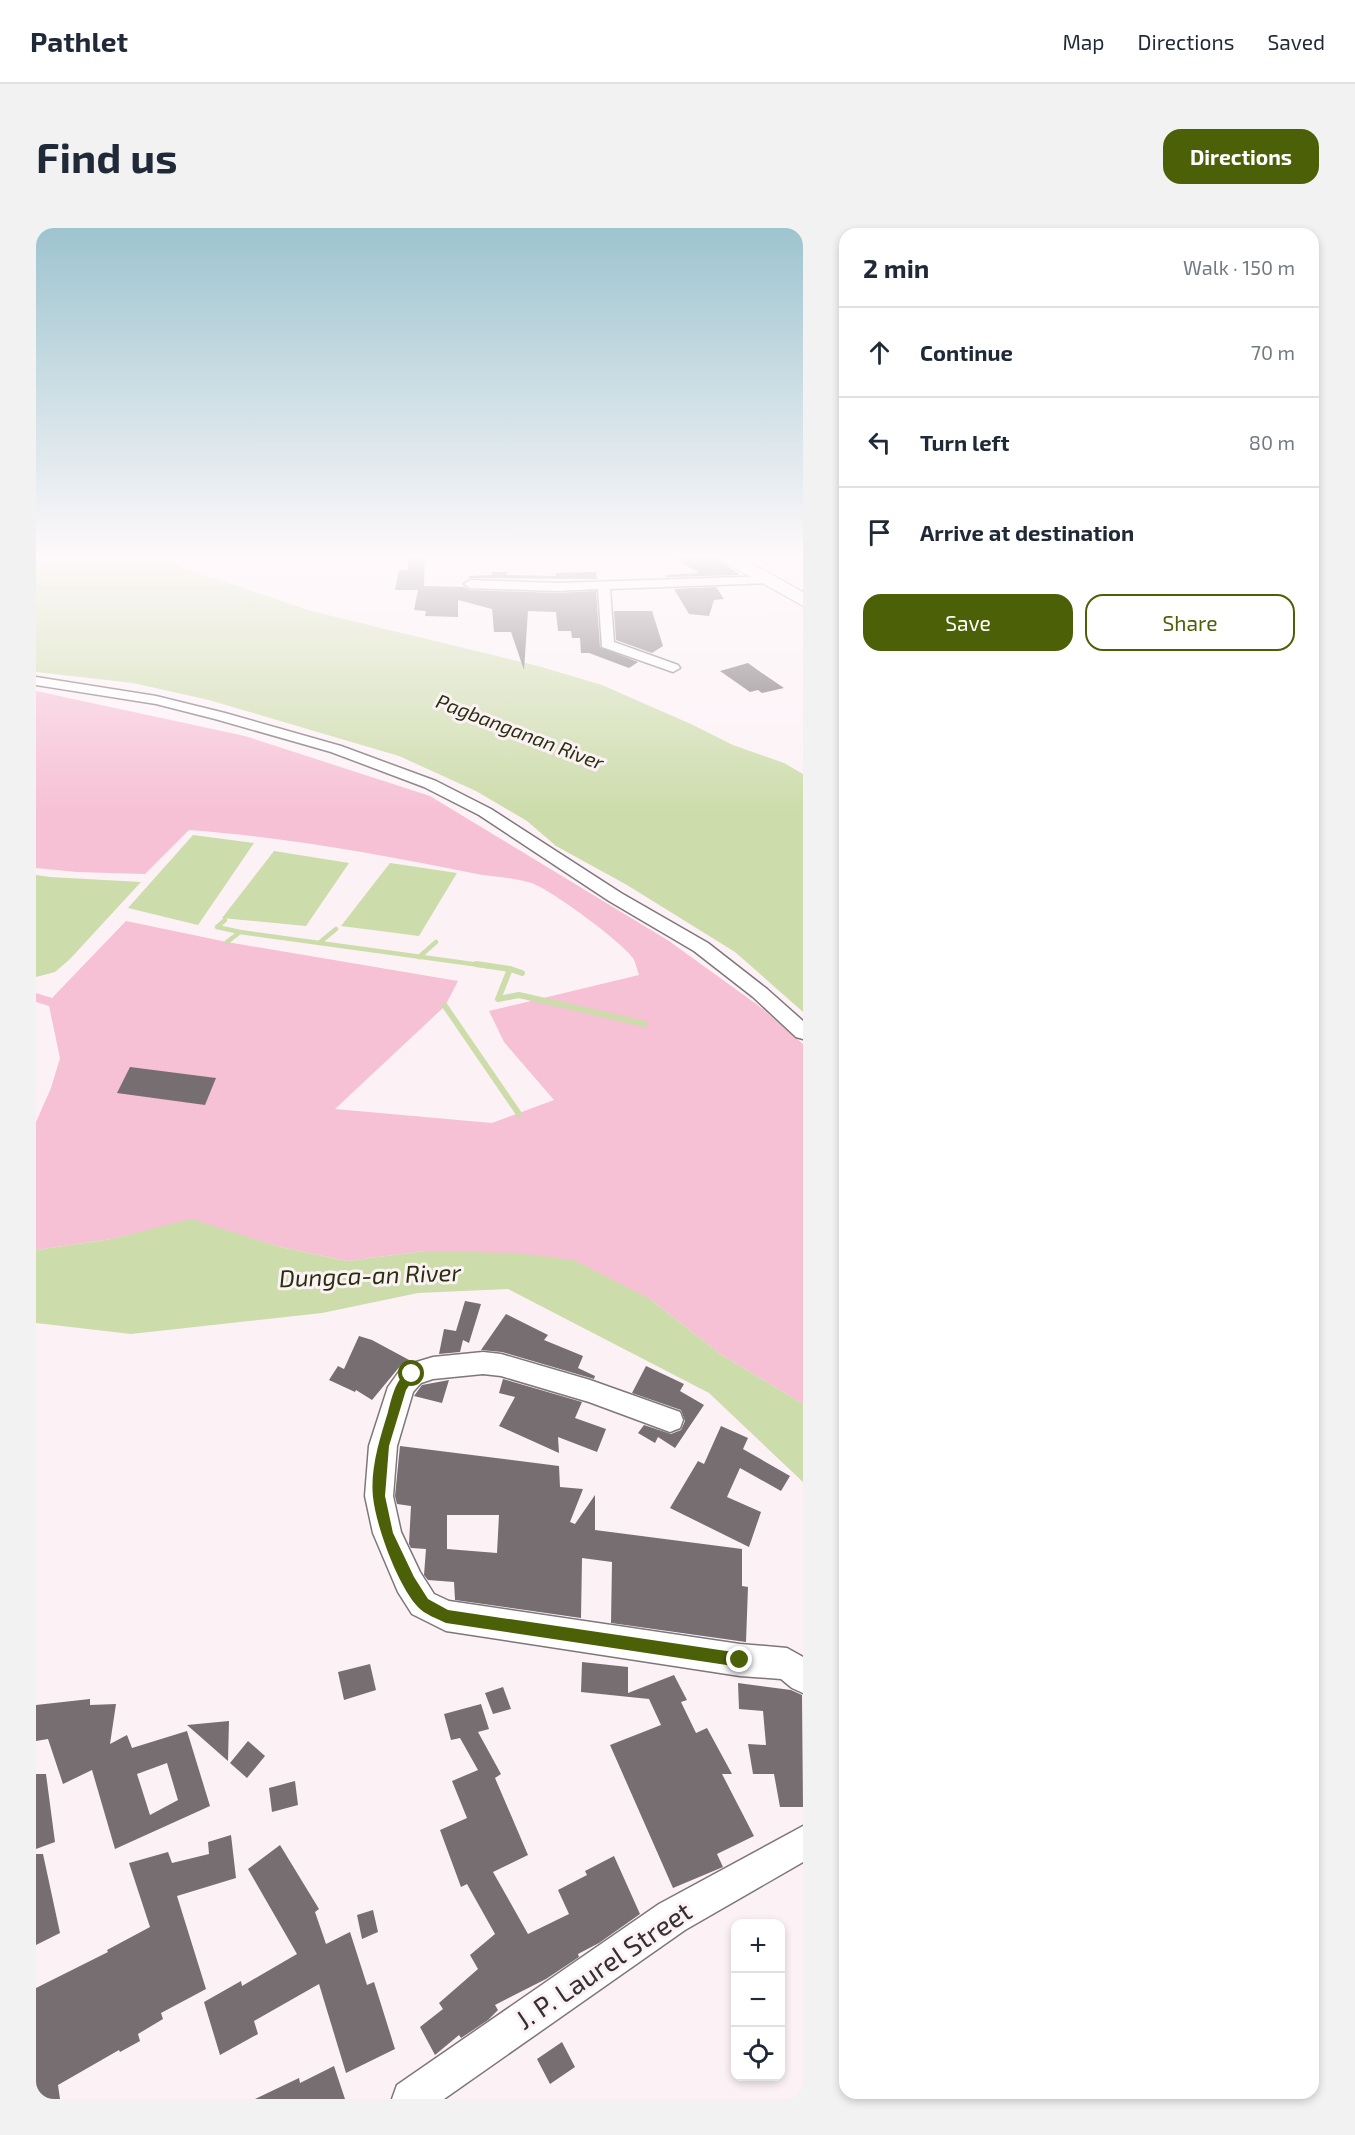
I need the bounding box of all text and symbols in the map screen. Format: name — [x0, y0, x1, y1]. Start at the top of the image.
text: Pathlet — [30, 24, 128, 58]
text: Map — [1062, 29, 1105, 54]
text: Directions — [1138, 29, 1234, 54]
text: Saved — [1267, 29, 1325, 54]
button: Directions — [1163, 129, 1319, 184]
text: Find us — [36, 131, 178, 181]
text: 2 min — [863, 252, 929, 283]
text: Walk · 150 m — [1183, 255, 1295, 279]
icon: ahead — [863, 336, 896, 369]
text: Continue — [920, 339, 1013, 365]
text: 70 m — [1251, 340, 1295, 364]
icon: left — [863, 426, 896, 459]
text: Turn left — [920, 429, 1009, 455]
text: 80 m — [1249, 430, 1295, 454]
icon: arrive — [863, 516, 896, 549]
text: Arrive at destination — [920, 519, 1134, 545]
button: Save — [863, 594, 1073, 651]
button: Share — [1085, 594, 1295, 651]
water label: Pagbanganan River — [433, 688, 609, 774]
water label: Dungca-an River — [278, 1257, 462, 1292]
route start — [398, 1360, 424, 1386]
route end — [726, 1646, 752, 1672]
street label: J. P. Laurel Street — [509, 1894, 697, 2035]
map controls — [731, 1919, 785, 2081]
button: + — [731, 1919, 785, 1973]
button: − — [731, 1973, 785, 2027]
button: locate — [731, 2027, 785, 2081]

